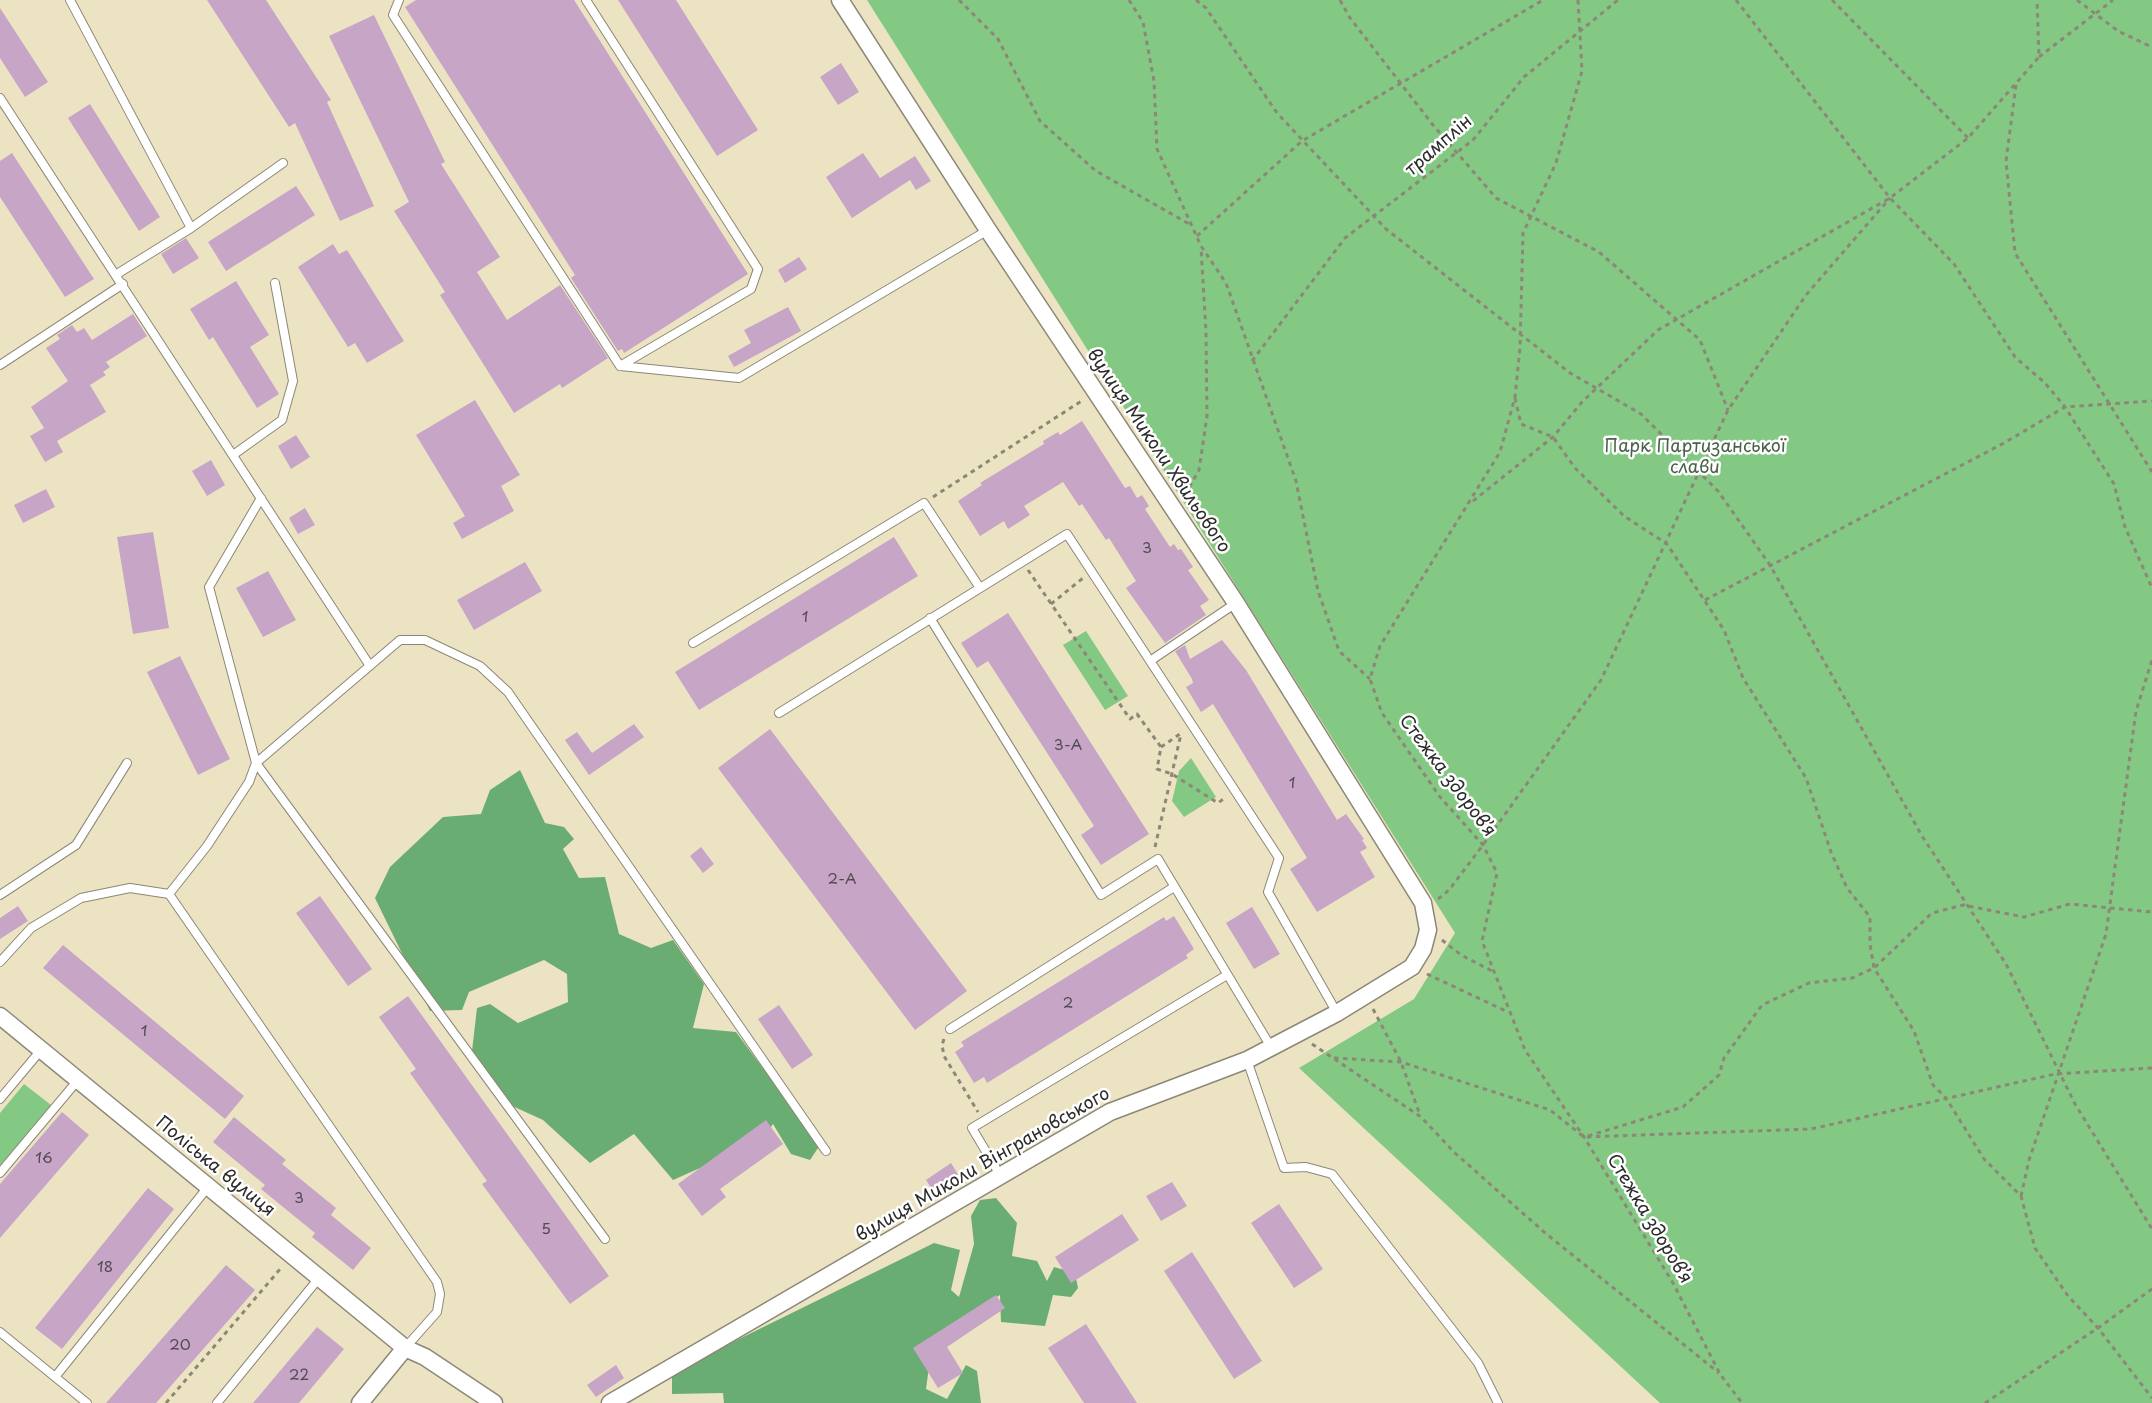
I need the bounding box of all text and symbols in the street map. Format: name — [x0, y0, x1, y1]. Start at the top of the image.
street label: трамплін — [1401, 111, 1477, 181]
street label: вулиця Миколи Хвильового — [1082, 345, 1234, 557]
park label: Парк Партизанської слави — [1604, 436, 1786, 478]
house number: 3 — [1142, 540, 1152, 558]
house number: 1 — [802, 609, 808, 627]
street label: Стежка здоров’я — [1394, 711, 1500, 841]
house number: 3-А — [1054, 737, 1082, 755]
house number: 1 — [1289, 775, 1295, 793]
house number: 2-А — [827, 871, 857, 889]
house number: 2 — [1063, 995, 1073, 1013]
house number: 1 — [141, 1023, 147, 1041]
street label: вулиця Миколи Вінграновського — [852, 1083, 1114, 1247]
street label: Поліська вулиця — [151, 1112, 279, 1222]
house number: 16 — [35, 1150, 53, 1168]
street label: Стежка здоров’я — [1602, 1150, 1696, 1288]
house number: 3 — [294, 1190, 304, 1208]
house number: 5 — [541, 1221, 551, 1239]
house number: 18 — [97, 1259, 113, 1277]
house number: 20 — [169, 1337, 191, 1355]
house number: 22 — [289, 1367, 309, 1385]

